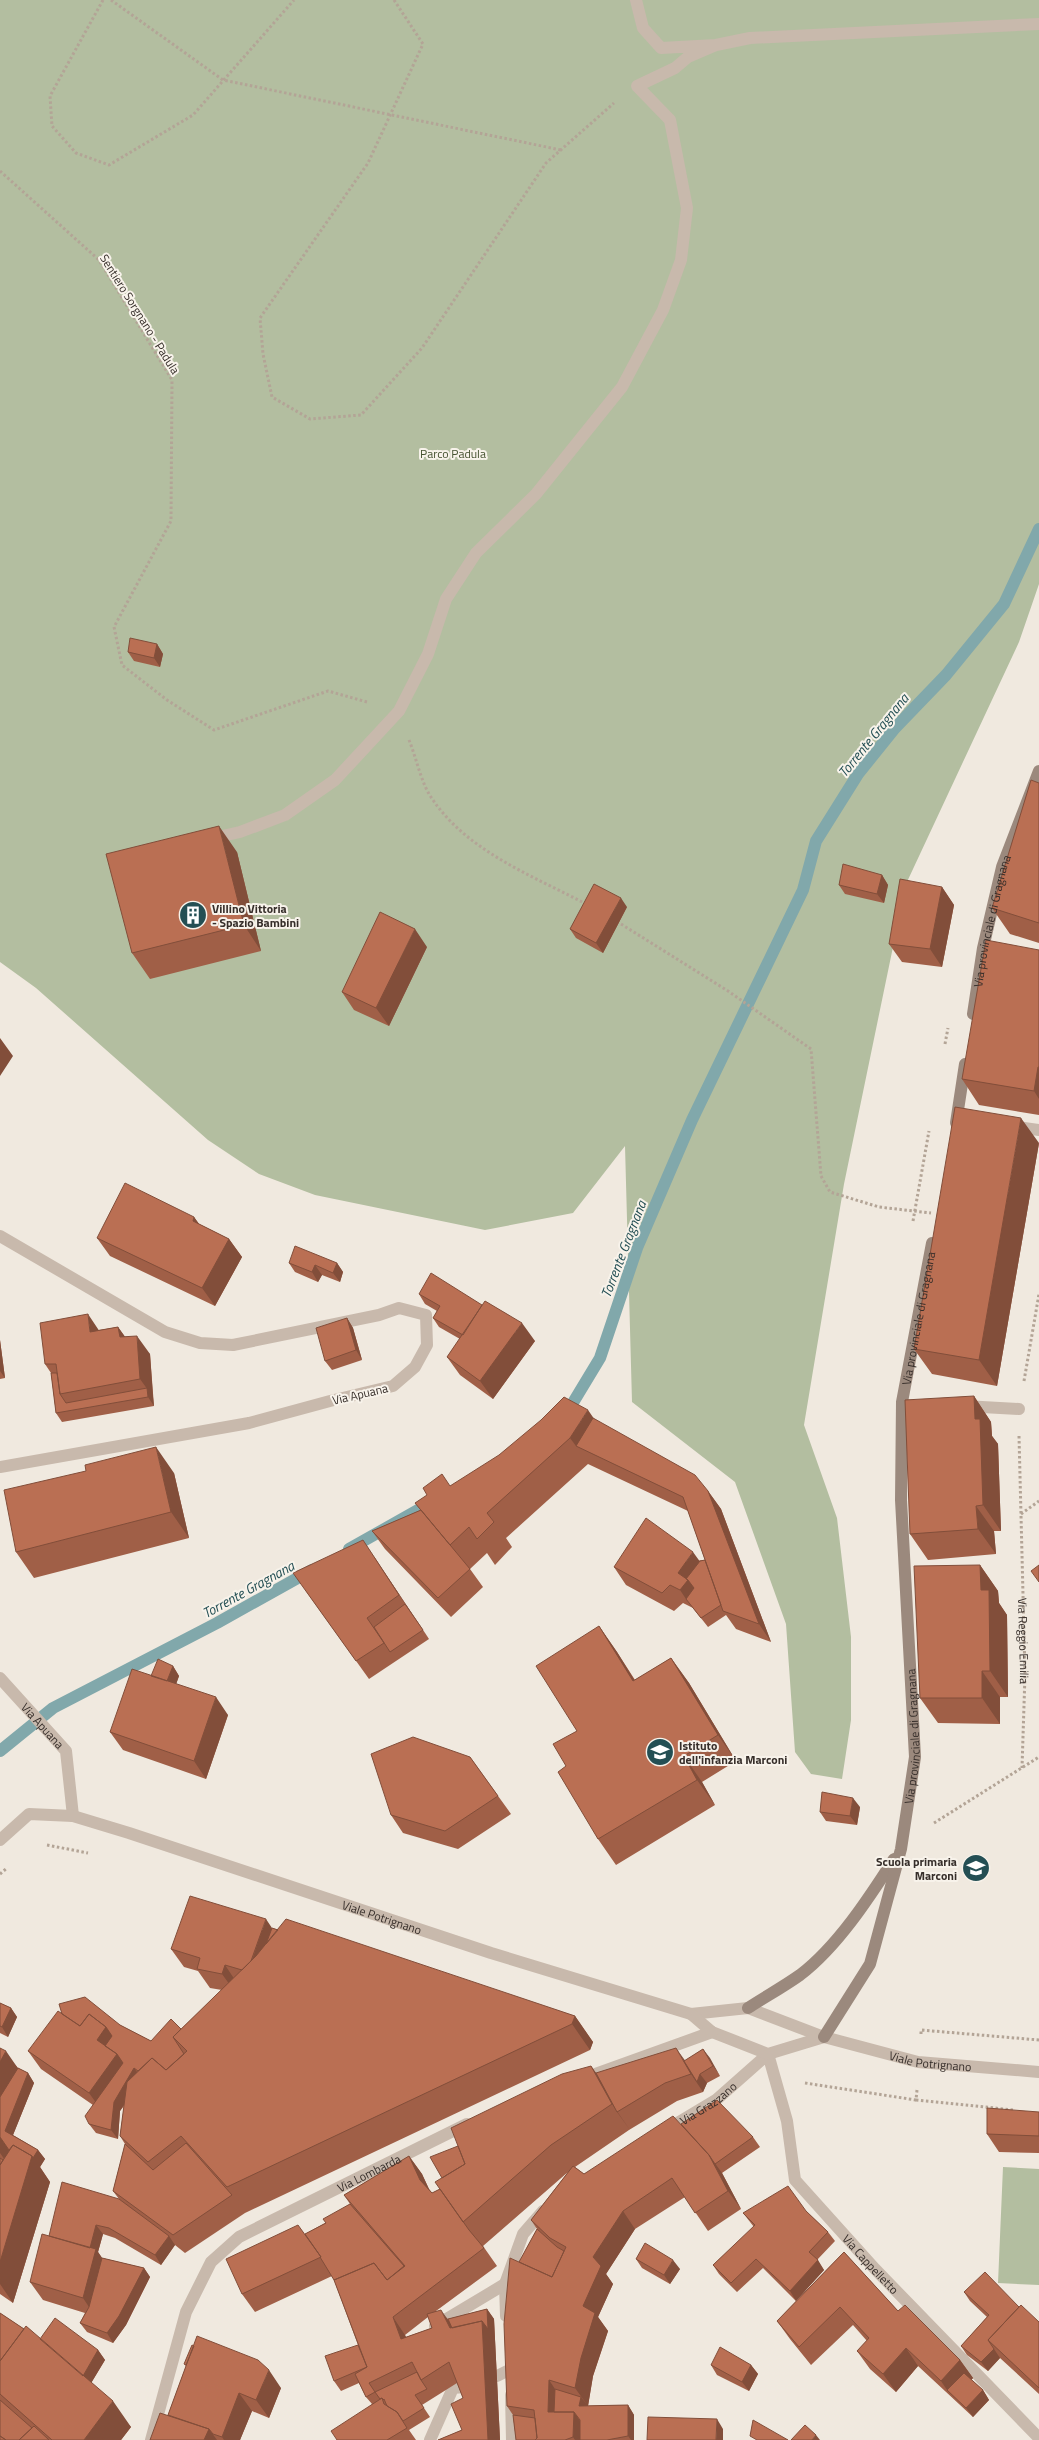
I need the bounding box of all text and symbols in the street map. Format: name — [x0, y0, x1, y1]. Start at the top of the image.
street label: Sentiero Sorgnano - Padula — [95, 250, 185, 378]
park label: Parco Padula — [420, 444, 486, 463]
water label: Torrente Gragnana — [833, 688, 914, 781]
street label: Via provinciale di Gragnana — [968, 852, 1015, 988]
place label: Villino Vittoria - Spazio Bambini — [212, 899, 299, 932]
building icon: Villino Vittoria - Spazio Bambini — [178, 900, 208, 930]
water label: Torrente Gragnana — [595, 1197, 651, 1300]
street label: Via provinciale di Gragnana — [896, 1250, 940, 1387]
street label: Via Apuana — [330, 1378, 390, 1410]
water label: Torrente Gragnana — [198, 1555, 299, 1623]
street label: Via Reggio Emilia — [1014, 1598, 1035, 1684]
street label: Via provinciale di Gragnana — [899, 1668, 925, 1805]
street label: Via Apuana — [17, 1698, 69, 1753]
place label: Istituto dell'infanzia Marconi — [679, 1736, 787, 1769]
school or university icon: Istituto dell'infanzia Marconi — [645, 1737, 675, 1767]
place label: Scuola primaria Marconi — [876, 1852, 957, 1885]
school or university icon: Scuola primaria Marconi — [961, 1853, 991, 1883]
street label: Viale Potrignano — [340, 1895, 424, 1939]
street label: Viale Potrignano — [887, 2045, 972, 2076]
street label: Via Grazzano — [676, 2077, 741, 2129]
street label: Via Lombarda — [334, 2149, 404, 2197]
street label: Via Cappelletto — [838, 2230, 904, 2298]

